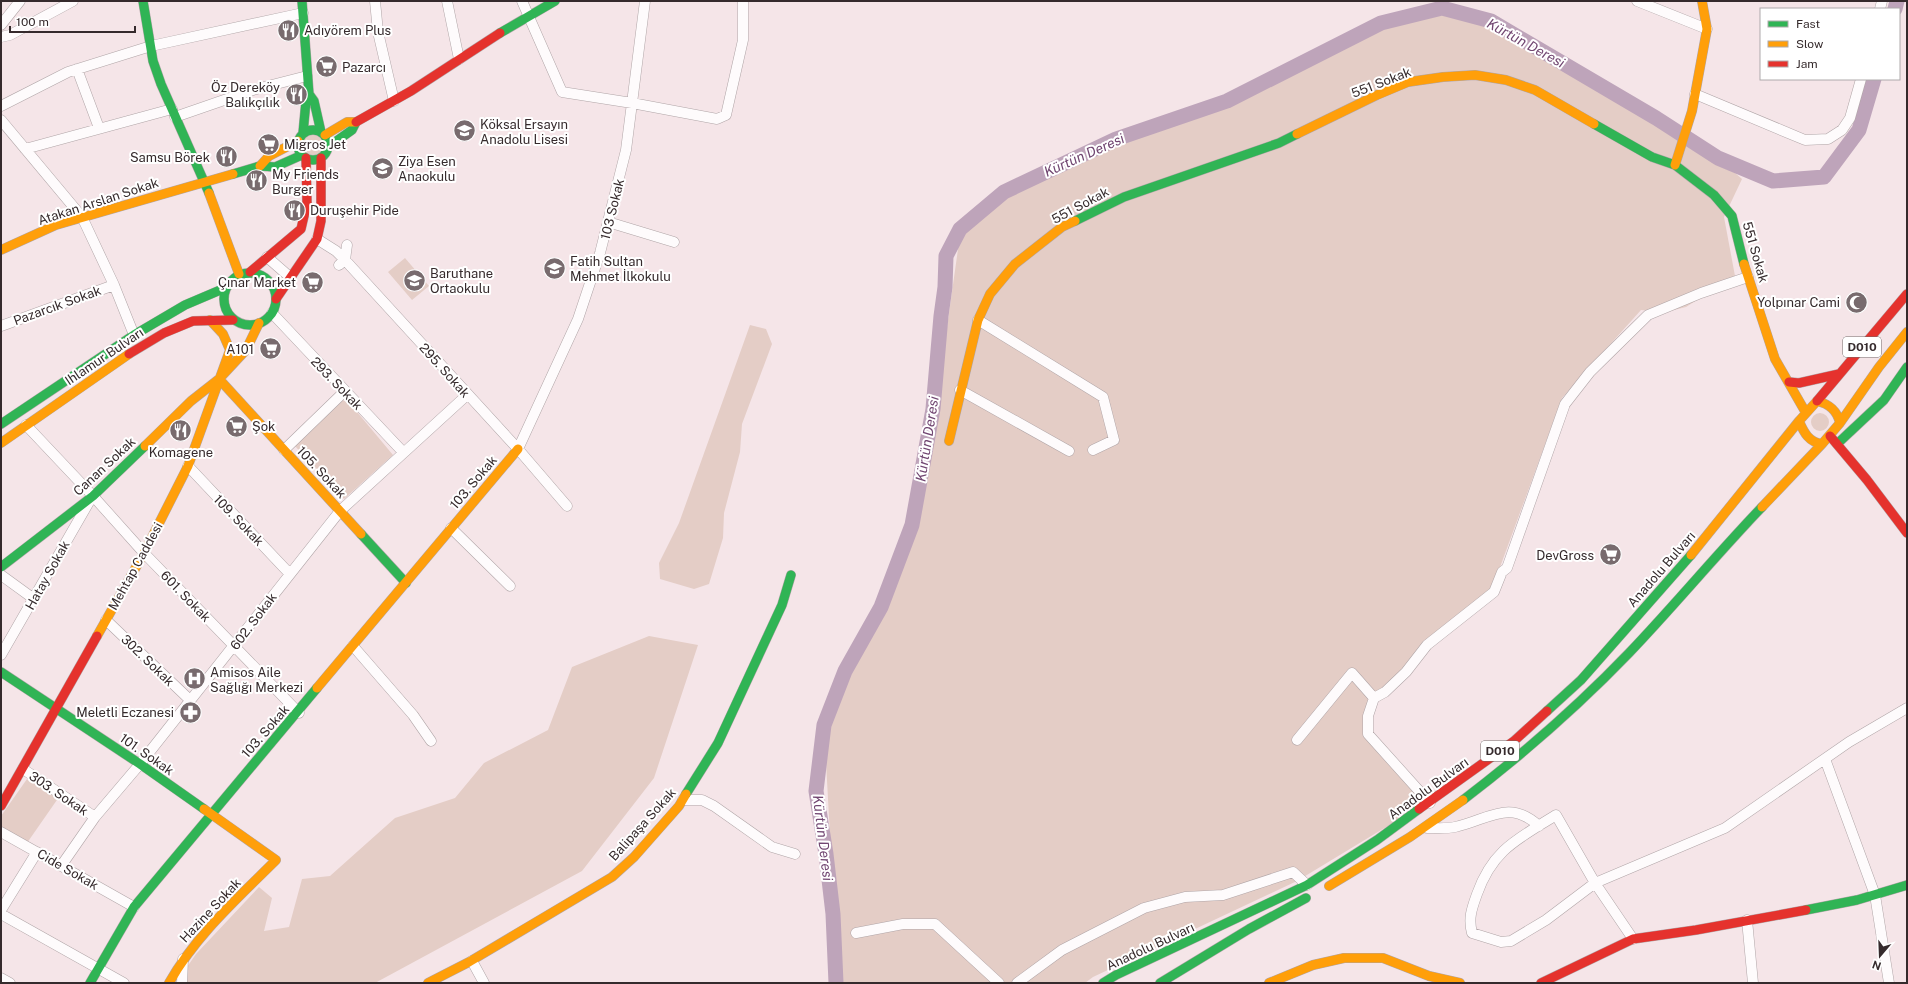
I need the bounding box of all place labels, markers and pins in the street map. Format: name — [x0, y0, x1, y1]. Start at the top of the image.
restaurant icon: Adıyörem Plus — [276, 17, 302, 43]
place label: Adıyörem Plus — [304, 23, 391, 38]
supermarket icon: Pazarcı — [314, 54, 340, 80]
place label: Pazarcı — [342, 60, 386, 75]
place label: Öz Dereköy Balıkçılık — [211, 80, 280, 110]
restaurant icon: Öz Dereköy Balıkçılık — [283, 81, 309, 107]
place label: Köksal Ersayın Anadolu Lisesi — [480, 117, 568, 147]
school or university icon: Köksal Ersayın Anadolu Lisesi — [452, 118, 478, 144]
supermarket icon: Migros Jet — [256, 131, 282, 157]
place label: Migros Jet — [284, 137, 346, 152]
restaurant icon: Samsu Börek — [213, 144, 239, 170]
place label: Samsu Börek — [130, 150, 210, 165]
place label: Ziya Esen Anaokulu — [398, 154, 456, 184]
school or university icon: Ziya Esen Anaokulu — [369, 155, 395, 181]
place label: My Friends Burger — [272, 167, 339, 197]
restaurant icon: My Friends Burger — [243, 168, 269, 194]
restaurant icon: Duruşehir Pide — [281, 197, 307, 223]
place label: Duruşehir Pide — [310, 203, 399, 218]
place label: Fatih Sultan Mehmet İlkokulu — [570, 254, 671, 284]
school or university icon: Fatih Sultan Mehmet İlkokulu — [541, 255, 567, 281]
place label: Baruthane Ortaokulu — [430, 266, 493, 296]
school or university icon: Baruthane Ortaokulu — [401, 267, 427, 293]
supermarket icon: Çınar Market — [299, 269, 325, 295]
place label: Çınar Market — [218, 275, 296, 290]
mosque icon: Yolpınar Cami — [1843, 289, 1869, 315]
place label: Yolpınar Cami — [1757, 295, 1840, 310]
supermarket icon: A101 — [257, 336, 283, 362]
place label: A101 — [226, 342, 254, 357]
supermarket icon: Şok — [224, 413, 250, 439]
restaurant icon: Komagene — [168, 417, 194, 443]
place label: Şok — [252, 419, 275, 434]
place label: Komagene — [149, 445, 213, 460]
supermarket icon: DevGross — [1597, 542, 1623, 568]
place label: DevGross — [1536, 548, 1594, 563]
place label: Amisos Aile Sağlığı Merkezi — [210, 665, 303, 695]
hospital icon: Amisos Aile Sağlığı Merkezi — [181, 666, 207, 692]
pharmacy icon: Meletli Eczanesi — [177, 699, 203, 725]
place label: Meletli Eczanesi — [76, 705, 174, 720]

